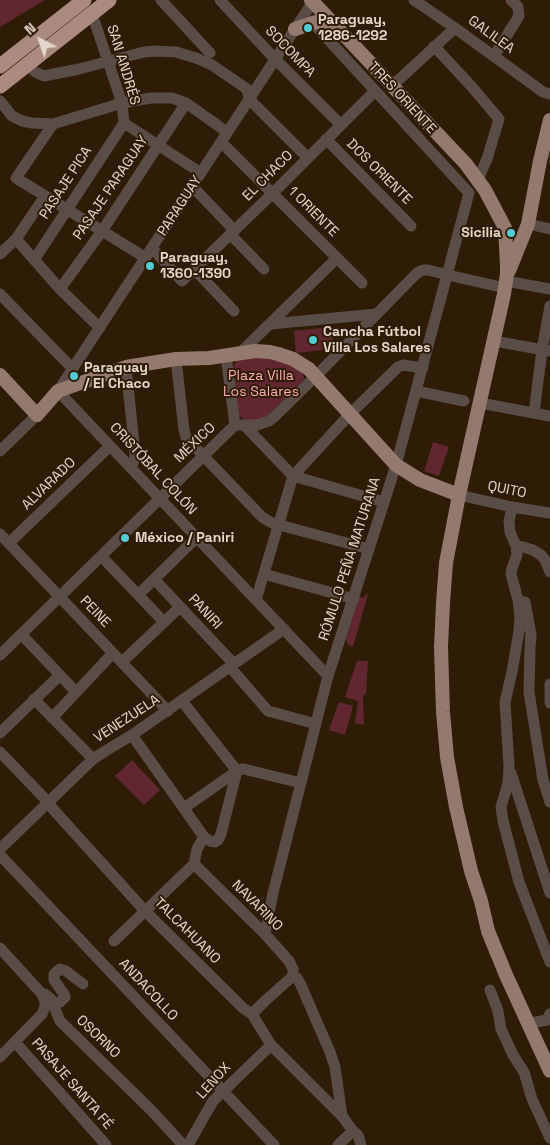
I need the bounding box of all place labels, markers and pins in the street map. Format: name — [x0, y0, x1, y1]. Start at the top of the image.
place label: Paraguay, 1286-1292 — [318, 12, 387, 44]
marker: Paraguay, 1286-1292 — [302, 22, 314, 34]
place label: Sicilia — [461, 225, 501, 241]
marker: Sicilia — [505, 227, 517, 239]
place label: Paraguay, 1360-1390 — [160, 250, 231, 282]
marker: Paraguay, 1360-1390 — [144, 260, 156, 272]
place label: Cancha Fútbol Villa Los Salares — [323, 324, 431, 357]
marker: Cancha Fútbol Villa Los Salares — [307, 334, 319, 346]
place label: Paraguay / El Chaco — [84, 360, 150, 392]
marker: Paraguay / El Chaco — [68, 370, 80, 382]
place label: México / Paniri — [135, 530, 234, 546]
marker: México / Paniri — [119, 532, 131, 544]

